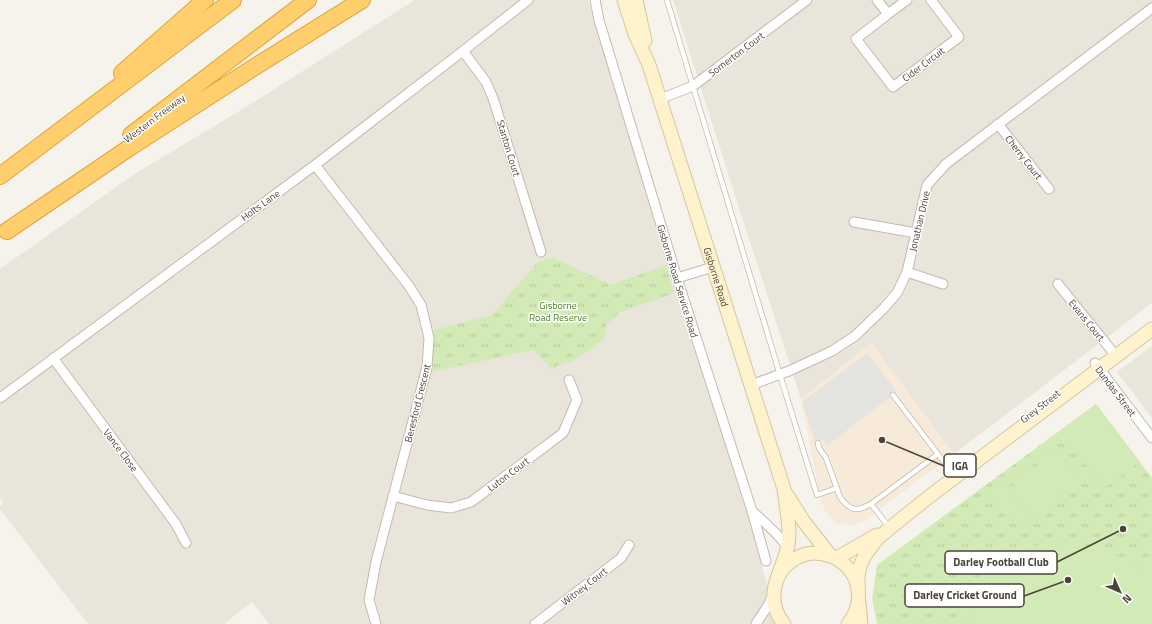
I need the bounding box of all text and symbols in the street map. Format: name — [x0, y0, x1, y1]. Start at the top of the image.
street label: Somerton Court — [705, 28, 768, 81]
street label: Cider Circuit — [899, 43, 948, 85]
street label: Western Freeway — [120, 90, 188, 147]
street label: Stanton Court — [493, 118, 524, 179]
street label: Cherry Court — [1001, 132, 1046, 183]
street label: Holts Lane — [238, 186, 283, 225]
street label: Jonathan Drive — [905, 189, 934, 253]
street label: Gisborne Road Service Road — [653, 223, 702, 340]
street label: Gisborne Road — [699, 245, 732, 308]
street label: Evans Court — [1065, 296, 1109, 345]
park label: Gisborne Road Reserve — [529, 298, 587, 325]
street label: Beresford Crescent — [401, 362, 435, 444]
street label: Dundas Street — [1092, 363, 1140, 420]
street label: Grey Street — [1017, 386, 1064, 427]
street label: Vance Close — [99, 426, 142, 475]
street label: Luton Court — [484, 453, 533, 495]
callout: IGA — [944, 454, 976, 477]
text: IGA — [952, 458, 969, 474]
callout: Darley Football Club — [945, 551, 1057, 574]
text: Darley Football Club — [953, 554, 1049, 570]
street label: Witney Court — [558, 563, 611, 609]
north arrow — [1100, 572, 1140, 612]
callout: Darley Cricket Ground — [905, 584, 1024, 607]
text: Darley Cricket Ground — [913, 587, 1017, 603]
text: N — [1119, 591, 1135, 607]

